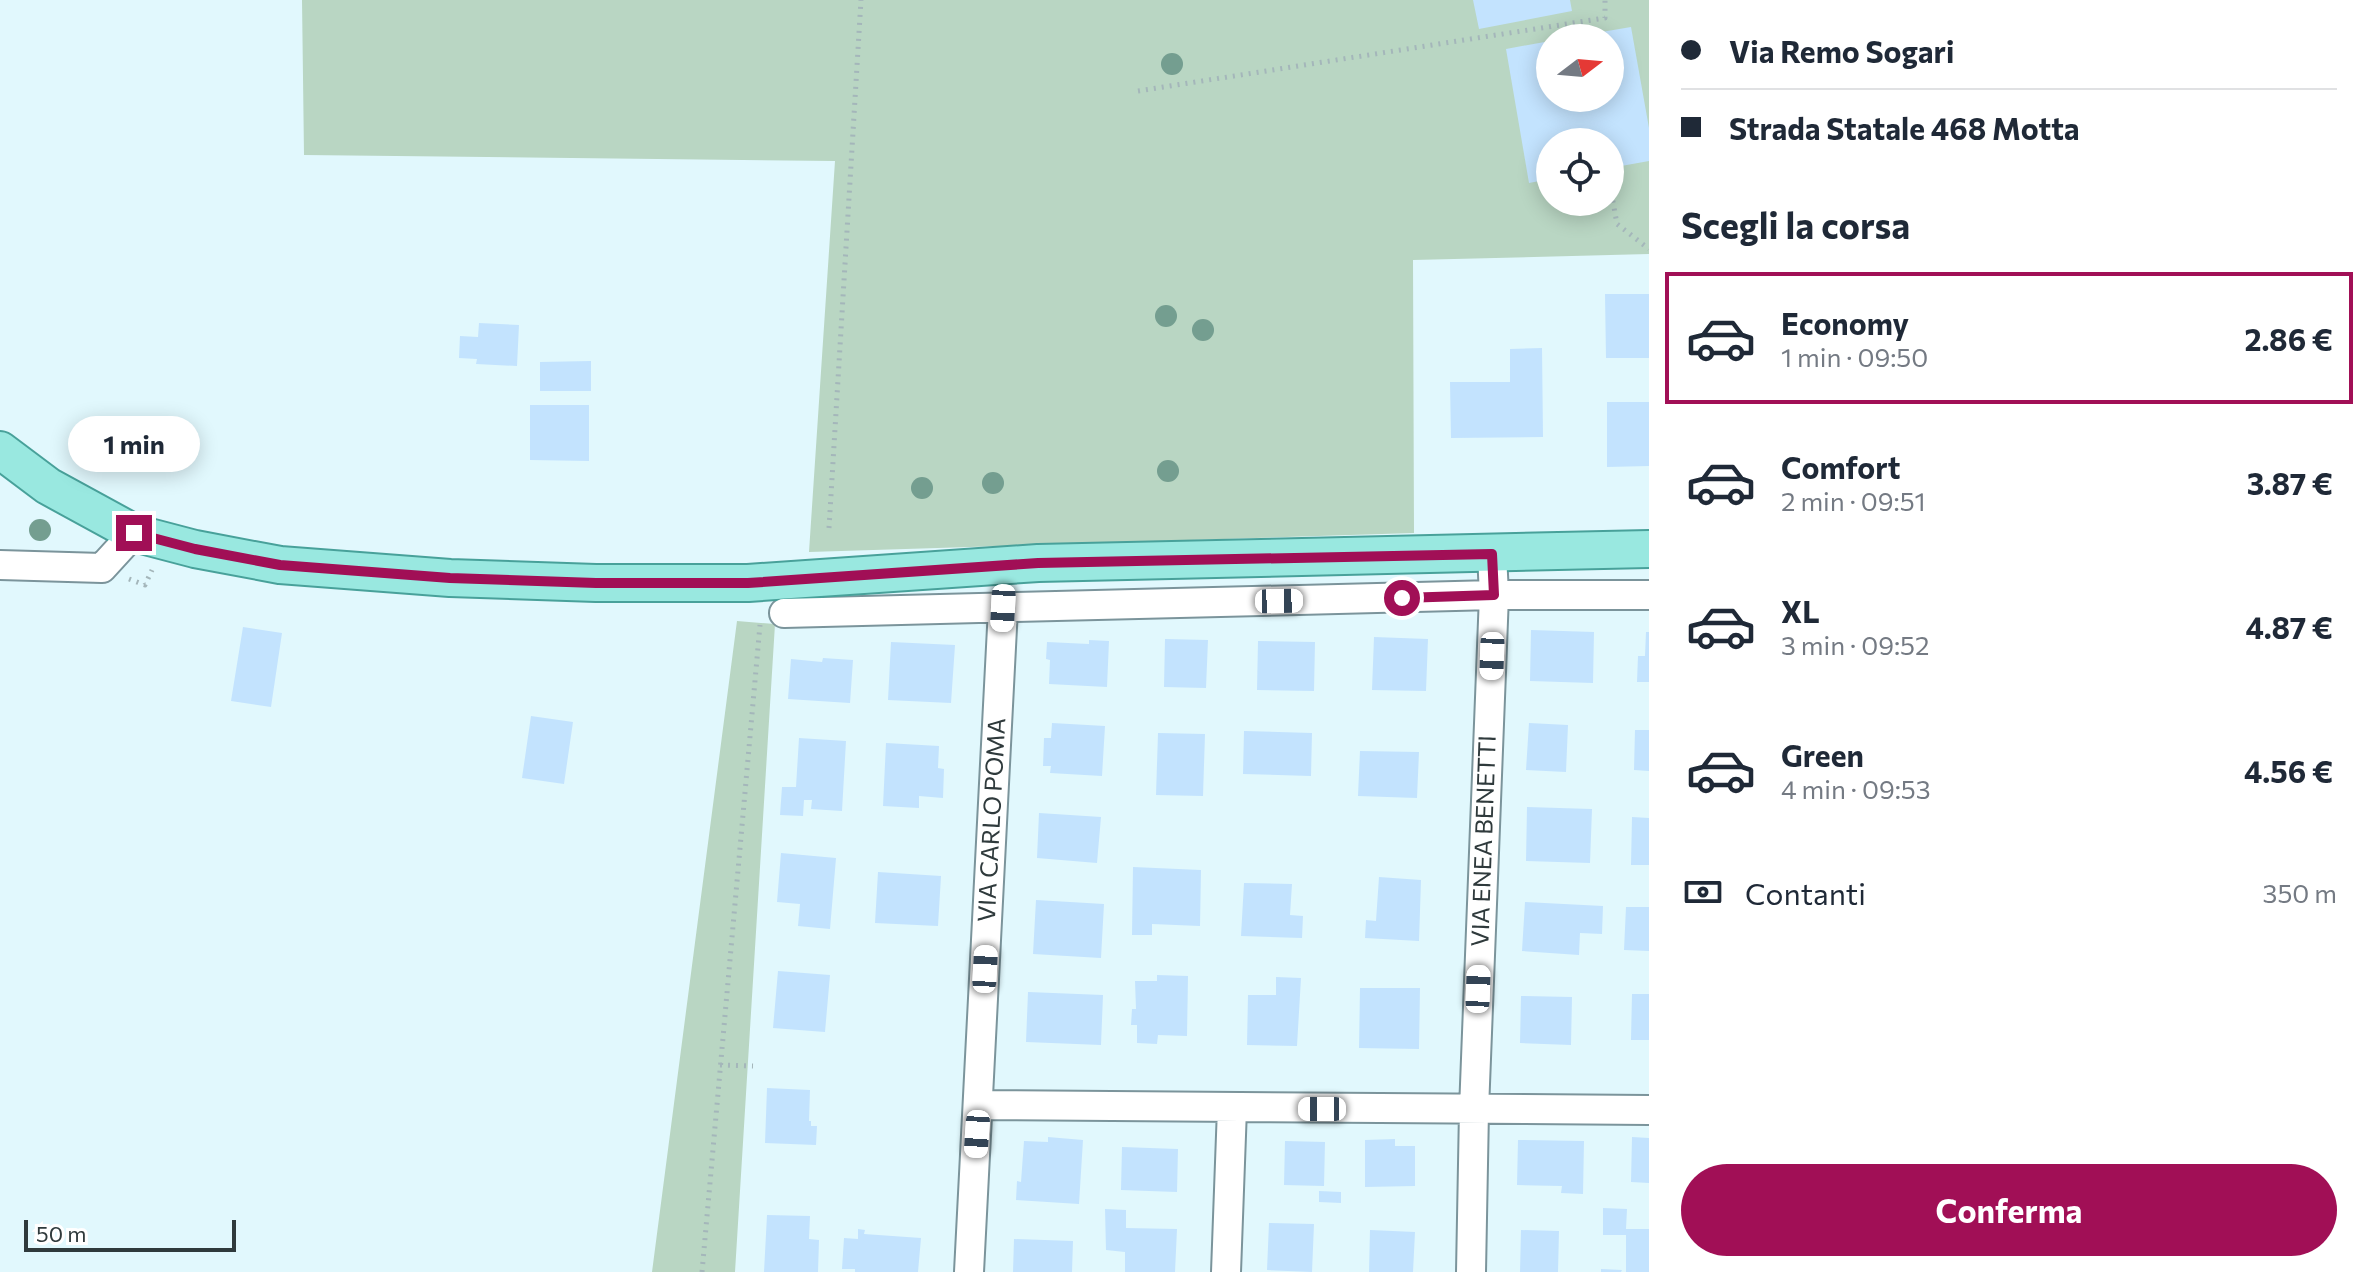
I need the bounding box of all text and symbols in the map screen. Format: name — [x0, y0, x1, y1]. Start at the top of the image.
north arrow — [1536, 24, 1624, 112]
map controls — [1536, 24, 1624, 216]
text: Via Remo Sogari — [1729, 32, 1954, 69]
text: Strada Statale 468 Motta — [1729, 109, 2080, 146]
button: locate — [1536, 128, 1624, 216]
text: Scegli la corsa — [1681, 202, 1910, 246]
icon: car — [1685, 302, 1757, 374]
text: Economy — [1781, 304, 1909, 341]
text: 2.86 € — [2244, 320, 2333, 357]
text: 1 min · 09:50 — [1781, 341, 1928, 372]
callout: 1 min — [68, 417, 200, 473]
text: 1 min — [103, 428, 165, 459]
icon: car — [1685, 446, 1757, 518]
text: Comfort — [1781, 448, 1900, 485]
text: 3.87 € — [2247, 464, 2333, 501]
text: 2 min · 09:51 — [1781, 485, 1926, 516]
route end — [116, 515, 152, 551]
route start — [1384, 580, 1420, 616]
car — [990, 583, 1016, 633]
car — [1255, 589, 1303, 613]
icon: car — [1685, 590, 1757, 662]
text: XL — [1781, 592, 1820, 629]
text: 4.87 € — [2246, 608, 2333, 645]
text: 3 min · 09:52 — [1781, 629, 1929, 660]
car — [1479, 632, 1505, 680]
street label: VIA CARLO POMA — [971, 717, 1010, 923]
icon: car — [1685, 734, 1757, 806]
street label: VIA ENEA BENETTI — [1464, 735, 1501, 947]
text: Green — [1781, 736, 1864, 773]
text: 4.56 € — [2244, 752, 2333, 789]
text: 4 min · 09:53 — [1781, 773, 1931, 804]
icon: cash — [1681, 870, 1725, 914]
text: Contanti — [1745, 874, 1866, 911]
text: 350 m — [2263, 877, 2337, 908]
car — [972, 944, 998, 994]
car — [1465, 965, 1491, 1013]
car — [1298, 1097, 1346, 1121]
car — [963, 1109, 991, 1159]
button: Conferma — [1681, 1164, 2337, 1256]
scale bar — [24, 1216, 236, 1252]
text: 50 m — [36, 1220, 86, 1247]

